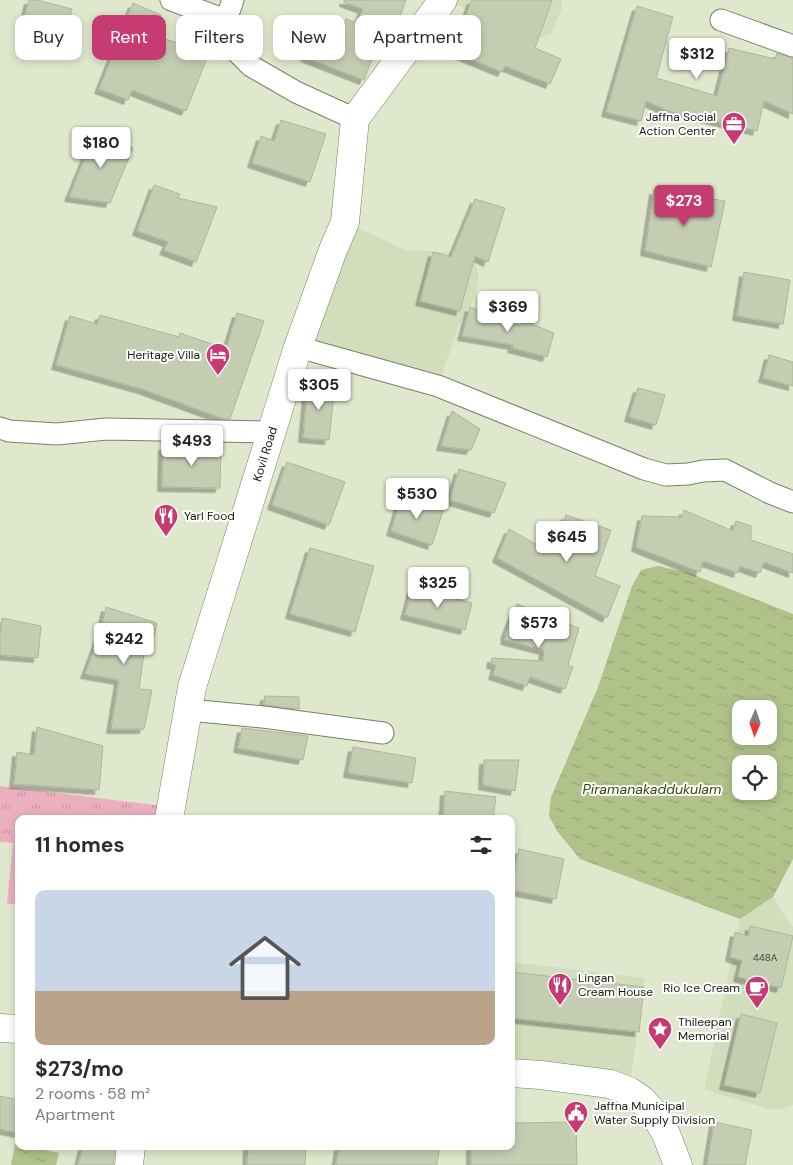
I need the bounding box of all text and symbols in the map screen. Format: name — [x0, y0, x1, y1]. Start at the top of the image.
chip: Buy — [15, 15, 82, 60]
chip: Rent — [92, 15, 166, 60]
chip: Filters — [176, 15, 263, 60]
chip: New — [273, 15, 345, 60]
chip: Apartment — [355, 15, 481, 60]
pin: $312 — [667, 38, 727, 80]
text: $312 — [680, 43, 714, 64]
place label: Jaffna Social Action Center — [639, 109, 717, 139]
office icon: Jaffna Social Action Center — [721, 111, 747, 145]
pin: $180 — [71, 126, 131, 169]
text: $180 — [83, 132, 119, 153]
pin: $273 — [654, 184, 714, 227]
text: $273 — [666, 190, 702, 211]
pin: $369 — [478, 290, 538, 333]
text: $369 — [488, 296, 528, 317]
hotel icon: Heritage Villa — [205, 342, 231, 376]
place label: Heritage Villa — [127, 347, 200, 363]
pin: $305 — [289, 368, 349, 411]
text: $305 — [299, 374, 339, 395]
pin: $493 — [162, 424, 222, 467]
street label: Kovil Road — [249, 425, 281, 483]
text: $493 — [172, 430, 212, 451]
pin: $530 — [387, 478, 447, 520]
text: $530 — [397, 483, 437, 504]
restaurant icon: Yarl Food — [153, 503, 179, 537]
place label: Yarl Food — [184, 508, 235, 524]
pin: $645 — [537, 520, 597, 563]
text: $645 — [547, 526, 587, 547]
pin: $325 — [408, 566, 468, 609]
text: $325 — [419, 572, 457, 593]
pin: $573 — [509, 606, 569, 649]
text: $573 — [520, 612, 558, 633]
pin: $242 — [94, 622, 154, 665]
text: $242 — [105, 628, 143, 649]
north arrow — [732, 700, 778, 745]
map controls — [732, 700, 777, 800]
button: locate — [732, 755, 777, 800]
water label: Piramanakaddukulam — [583, 780, 721, 798]
text: 11 homes — [35, 831, 125, 859]
icon: filters — [467, 831, 495, 859]
icon: home — [220, 923, 310, 1013]
house number: 448A — [753, 951, 778, 964]
place label: Lingan Cream House — [578, 970, 653, 1000]
restaurant icon: Lingan Cream House — [547, 972, 573, 1006]
cafe icon: Rio Ice Cream — [744, 975, 770, 1009]
place label: Rio Ice Cream — [663, 980, 740, 996]
place label: Thileepan Memorial — [678, 1014, 732, 1044]
place icon: Thileepan Memorial — [647, 1016, 673, 1050]
text: $273/mo — [35, 1055, 124, 1083]
text: 2 rooms · 58 m² — [35, 1083, 150, 1104]
place label: Jaffna Municipal Water Supply Division — [594, 1098, 715, 1128]
public building icon: Jaffna Municipal Water Supply Division — [563, 1100, 589, 1134]
text: Apartment — [35, 1104, 115, 1125]

